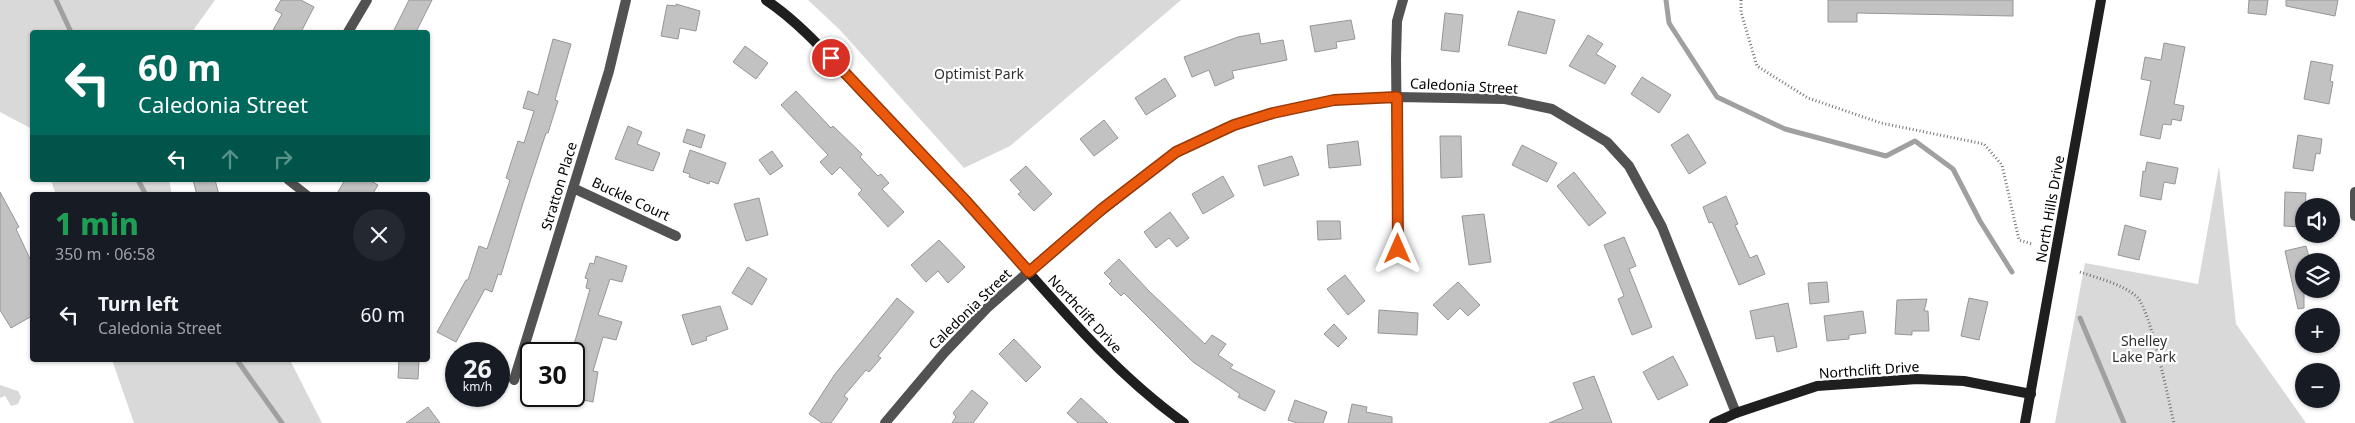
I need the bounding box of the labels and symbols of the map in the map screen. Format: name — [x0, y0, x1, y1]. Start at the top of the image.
pin — [810, 37, 852, 79]
park label: Optimist Park — [934, 64, 1024, 83]
street label: Caledonia Street — [1410, 73, 1519, 98]
street label: Stratton Place — [536, 139, 581, 232]
street label: North Hills Drive — [2031, 154, 2068, 264]
street label: Buckle Court — [589, 172, 673, 225]
position arrow — [1371, 222, 1423, 274]
street label: Caledonia Street — [924, 264, 1015, 353]
street label: Northclift Drive — [1044, 270, 1127, 357]
park label: Shelley Lake Park — [2112, 331, 2176, 366]
speed limit sign: 30 — [520, 342, 585, 407]
street label: Northclift Drive — [1818, 357, 1920, 382]

